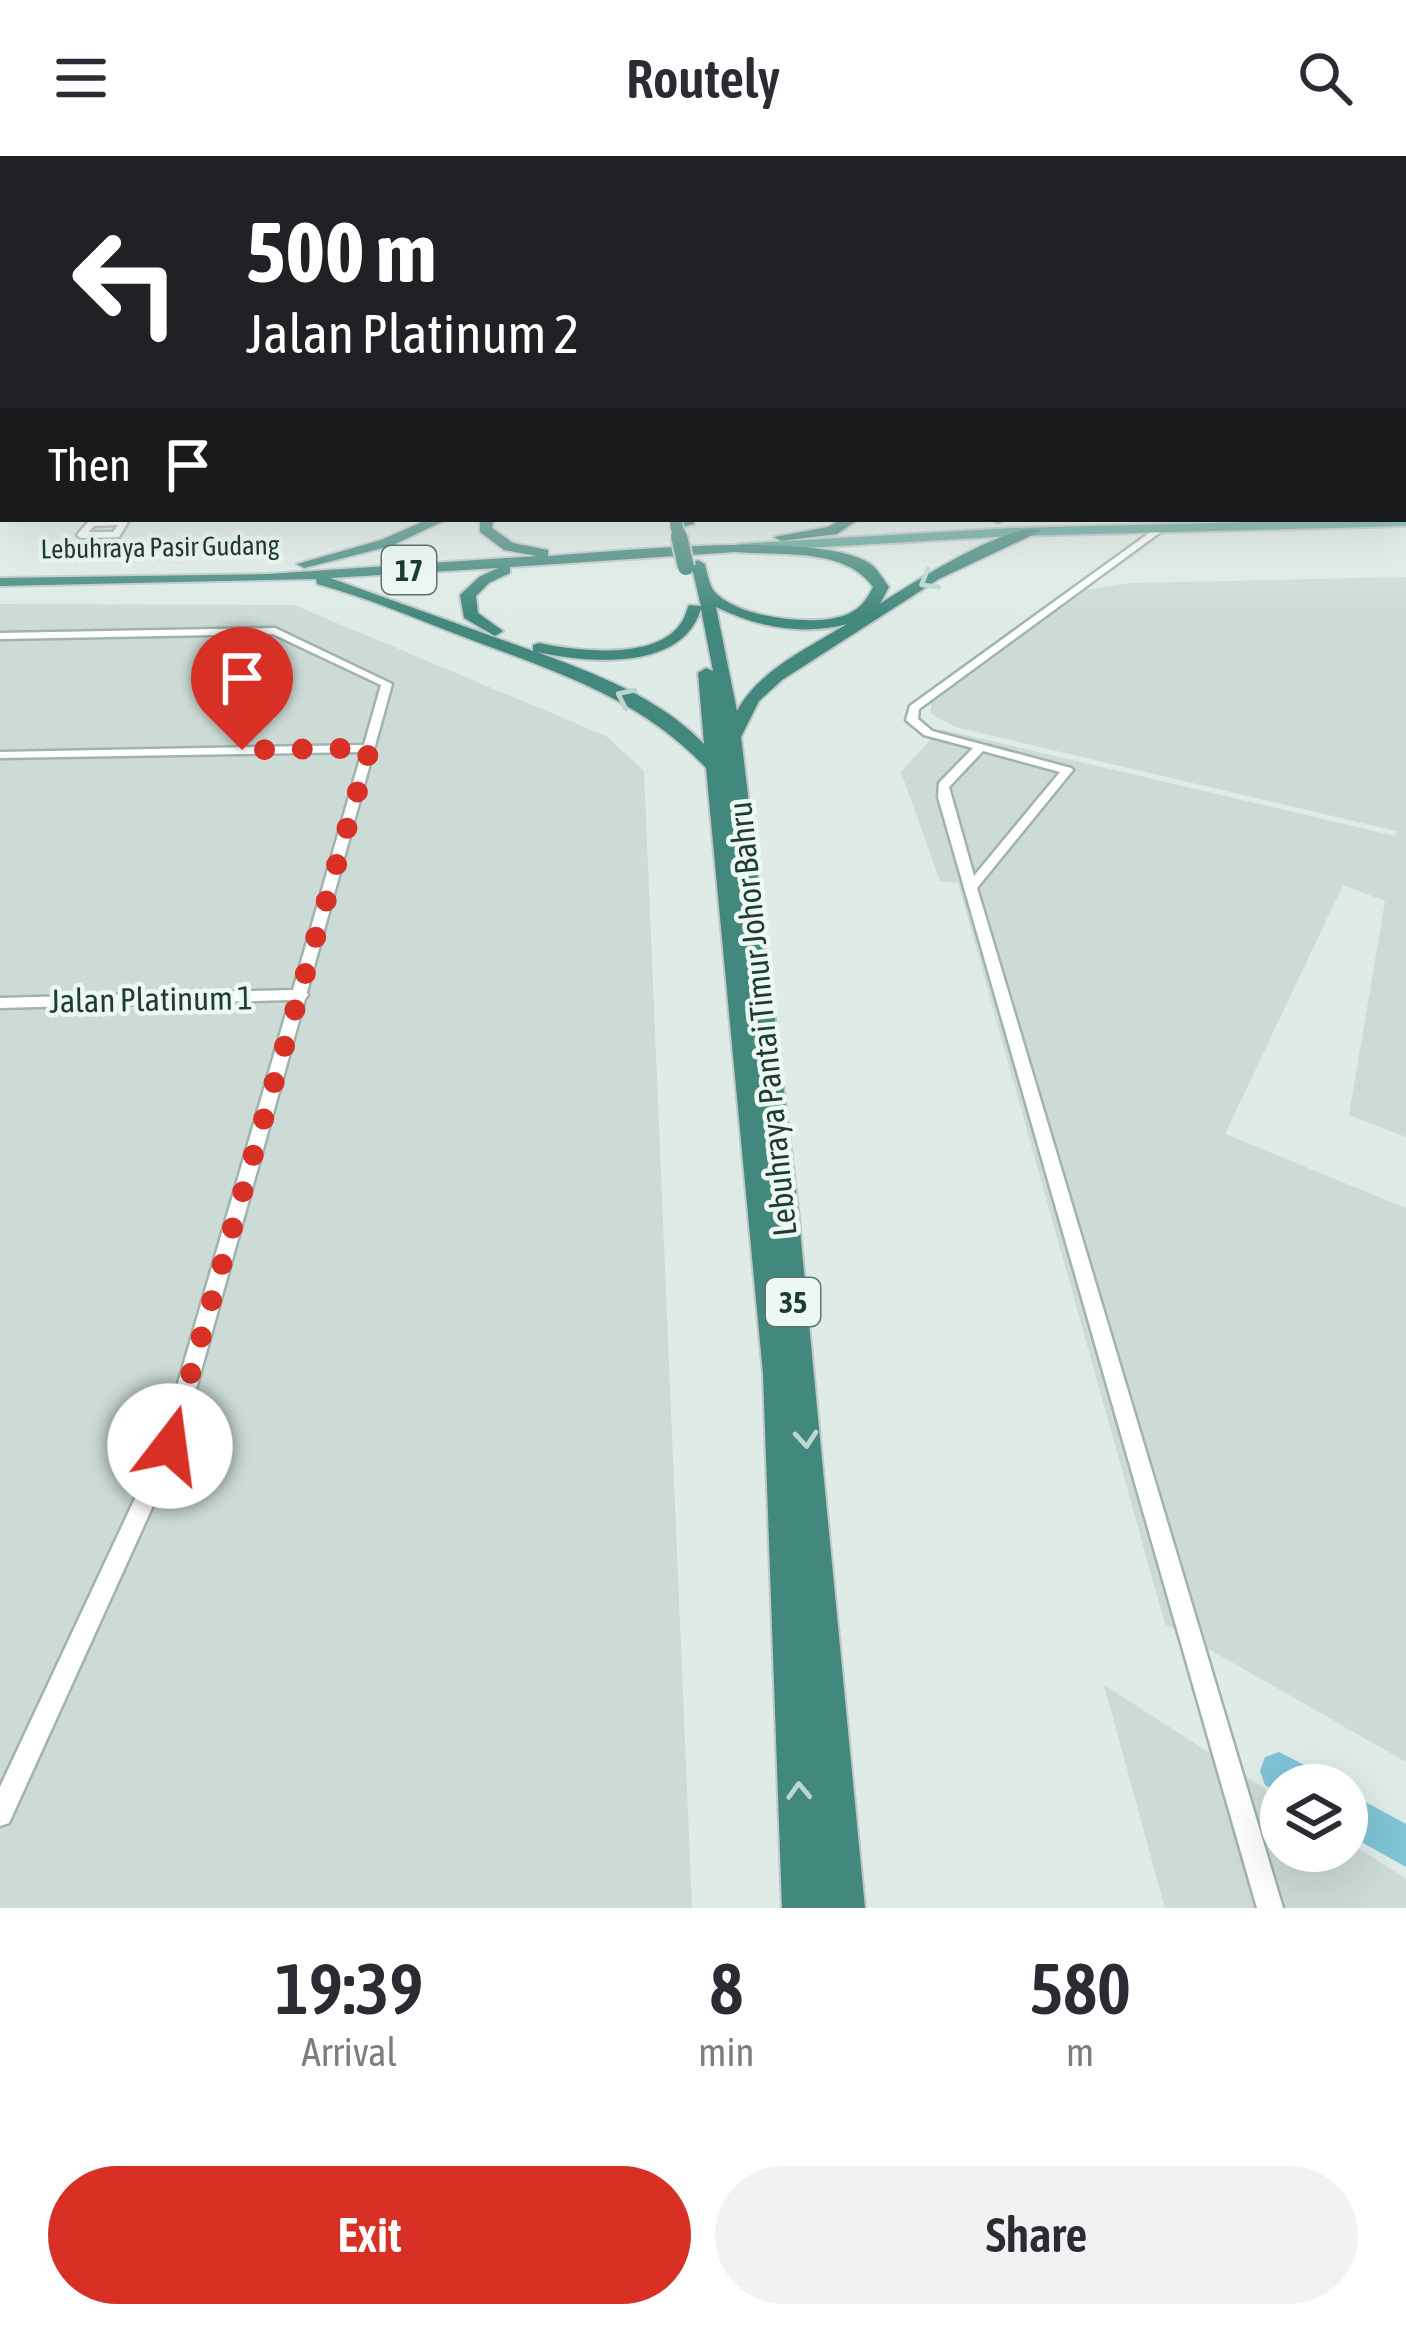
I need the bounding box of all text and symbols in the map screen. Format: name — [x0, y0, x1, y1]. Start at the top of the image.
icon: menu — [48, 45, 114, 111]
icon: search — [1292, 45, 1358, 111]
text: Routely — [626, 48, 780, 109]
icon: left — [48, 204, 204, 360]
text: 500 m — [246, 204, 436, 300]
text: Jalan Platinum 2 — [246, 303, 579, 364]
icon: arrive — [155, 432, 221, 498]
text: Then — [48, 439, 131, 491]
street label: Lebuhraya Pasir Gudang — [40, 529, 280, 565]
road number: 17 — [382, 546, 436, 594]
one-way arrow — [919, 566, 941, 589]
pin — [191, 627, 293, 750]
icon: arrive — [209, 645, 275, 711]
one-way arrow — [616, 688, 637, 711]
street label: Lebuhraya Pantai Timur Johor Bahru — [720, 800, 804, 1238]
street label: Jalan Platinum 1 — [49, 978, 253, 1020]
road number: 35 — [766, 1278, 820, 1326]
position arrow — [107, 1383, 233, 1509]
one-way arrow — [793, 1430, 818, 1449]
map controls — [1260, 1764, 1368, 1872]
button: layers — [1260, 1764, 1368, 1872]
one-way arrow — [786, 1781, 812, 1800]
text: 19:39 — [275, 1947, 423, 2029]
text: 8 — [709, 1947, 743, 2029]
text: 580 — [1029, 1947, 1131, 2029]
text: Arrival — [302, 2030, 397, 2074]
text: min — [698, 2030, 754, 2074]
text: m — [1066, 2030, 1094, 2074]
button: Exit — [48, 2166, 691, 2304]
button: Share — [715, 2166, 1358, 2304]

